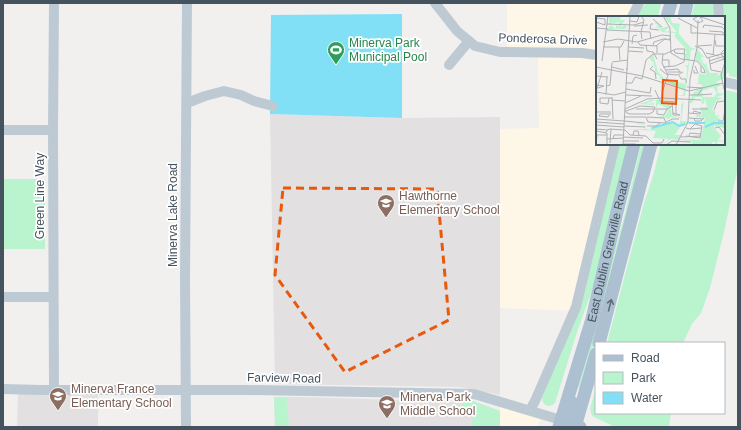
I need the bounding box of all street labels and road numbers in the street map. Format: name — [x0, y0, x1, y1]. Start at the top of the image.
street label: Ponderosa Drive — [498, 30, 588, 48]
street label: Green Line Way — [33, 153, 47, 239]
street label: Minerva Lake Road — [166, 163, 180, 267]
street label: East Dublin Granville Road — [584, 180, 631, 324]
street label: Farview Road — [247, 370, 321, 386]

